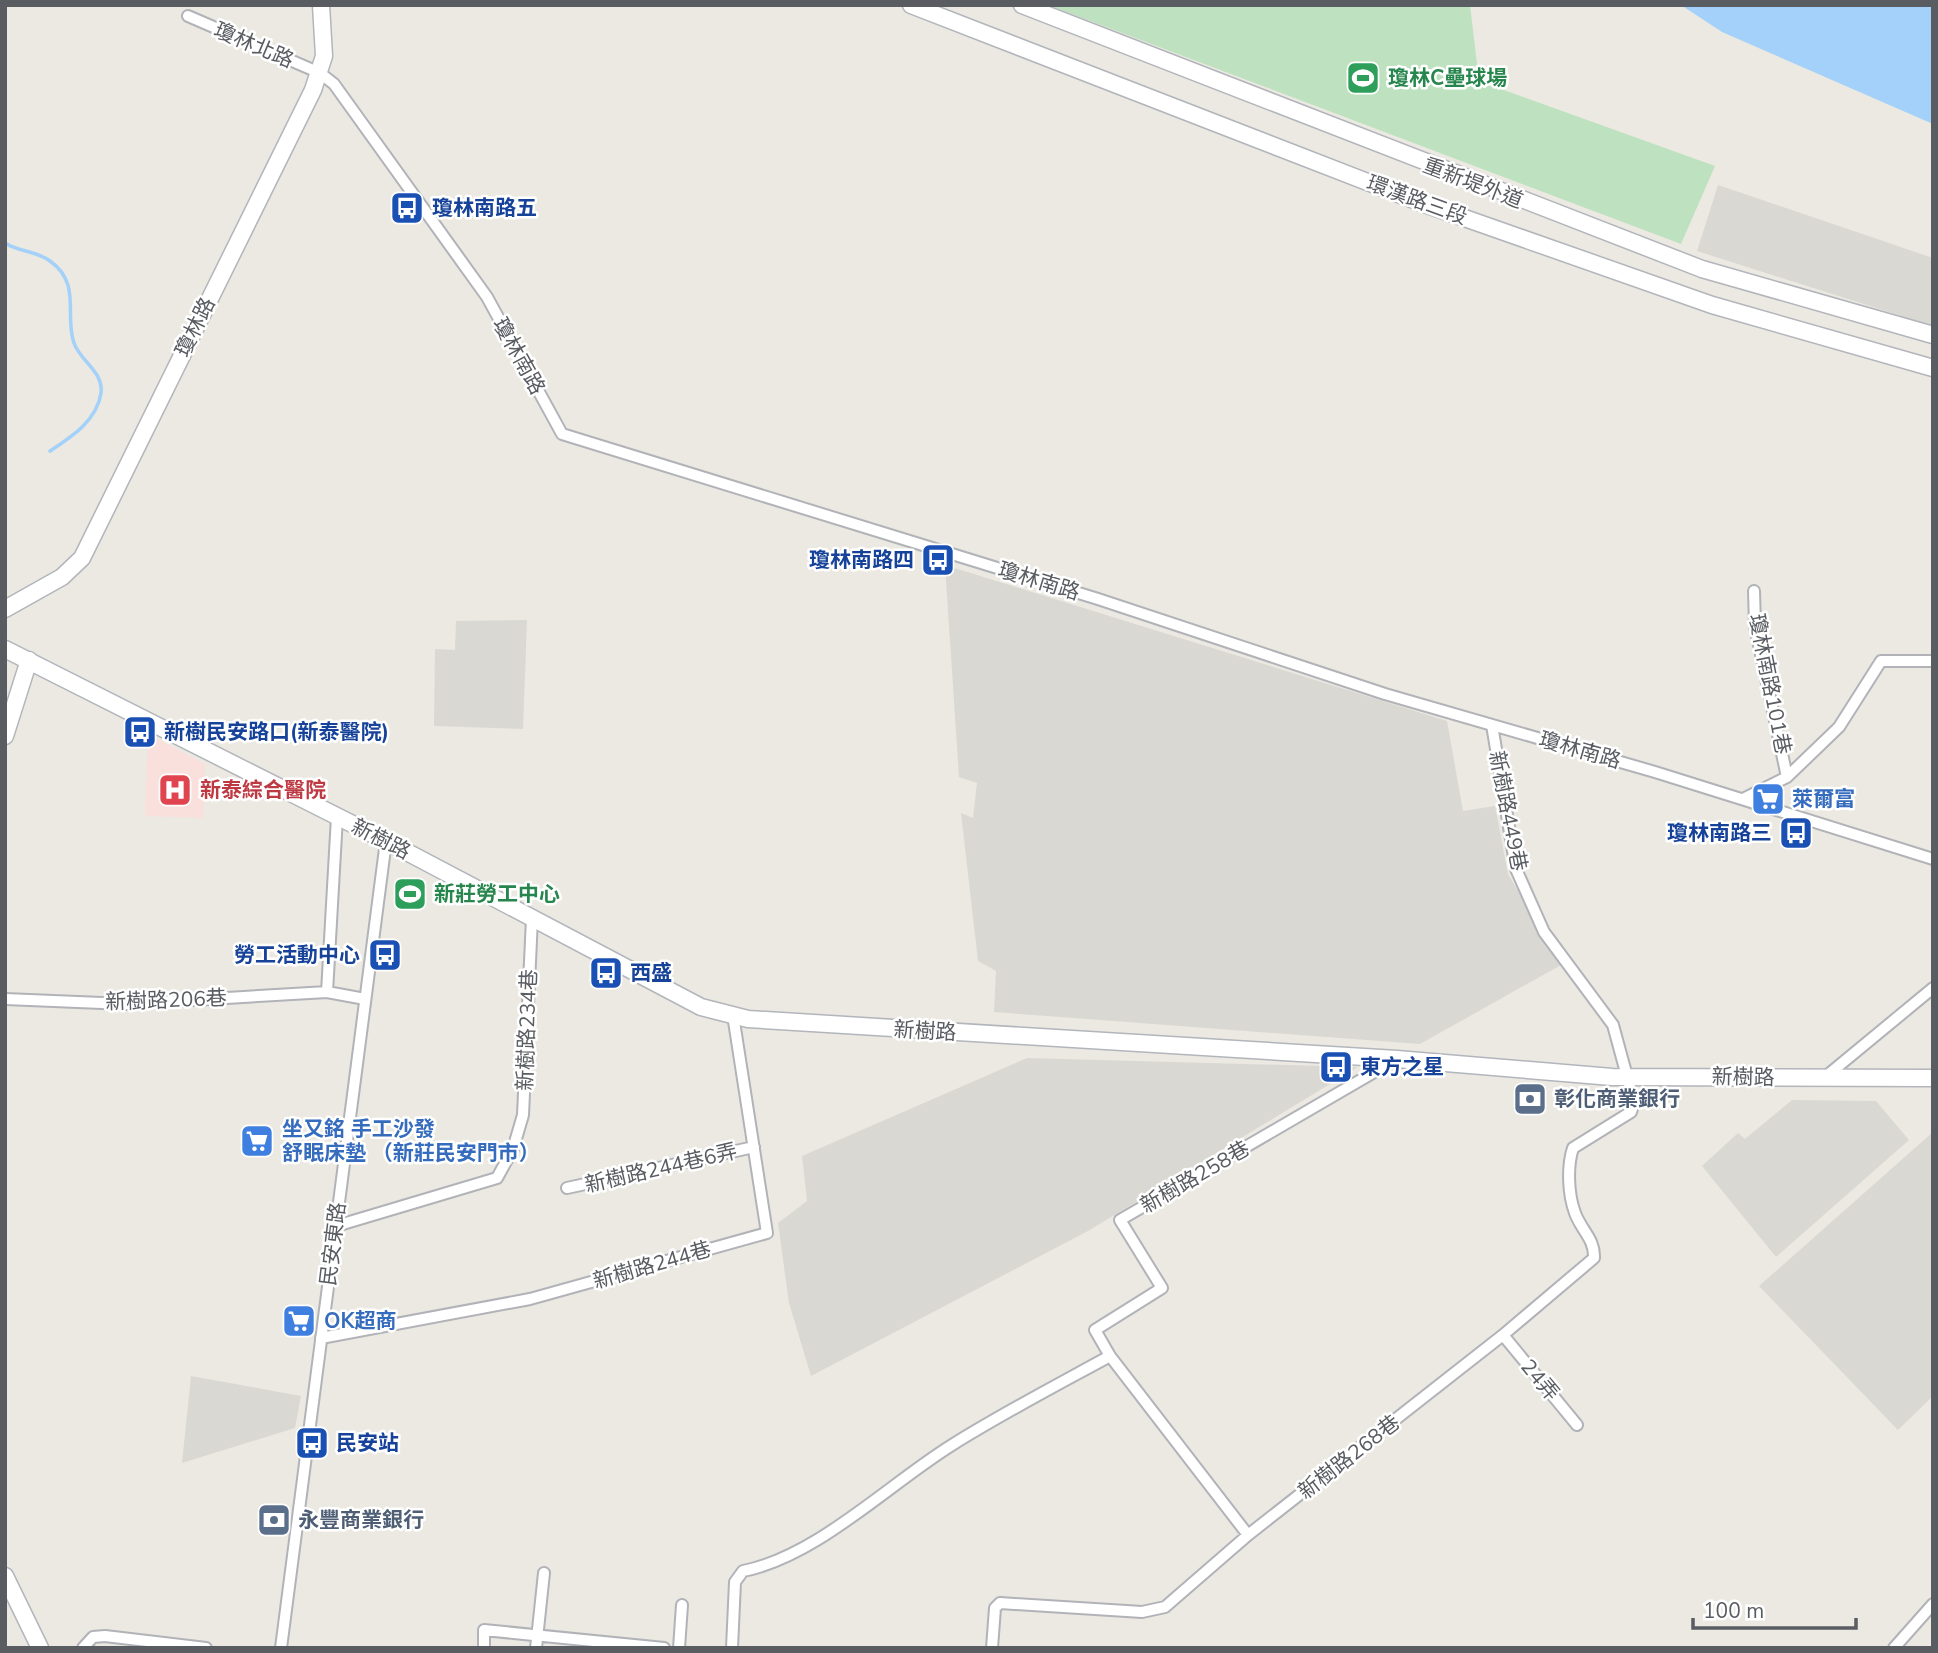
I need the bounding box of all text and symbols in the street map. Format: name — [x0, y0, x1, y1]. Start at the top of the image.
street label: 瓊林北路 — [210, 16, 298, 74]
sports icon: 瓊林C壘球場 — [1344, 59, 1382, 97]
place label: 瓊林C壘球場 — [1388, 64, 1507, 92]
street label: 重新堤外道 — [1419, 151, 1527, 215]
street label: 環漢路三段 — [1363, 169, 1471, 231]
bus stop icon: 瓊林南路五 — [388, 189, 426, 227]
place label: 瓊林南路五 — [432, 194, 537, 222]
street label: 瓊林路 — [169, 293, 221, 361]
street label: 瓊林南路 — [486, 312, 552, 400]
bus stop icon: 瓊林南路四 — [919, 541, 957, 579]
place label: 瓊林南路四 — [809, 546, 914, 574]
street label: 瓊林南路 — [995, 555, 1083, 607]
street label: 瓊林南路101巷 — [1743, 611, 1797, 757]
bus stop icon: 新樹民安路口(新泰醫院) — [121, 713, 159, 751]
place label: 新樹民安路口(新泰醫院) — [164, 718, 389, 746]
street label: 瓊林南路 — [1536, 725, 1624, 775]
street label: 新樹路449巷 — [1483, 749, 1533, 873]
hospital icon: 新泰綜合醫院 — [156, 771, 194, 809]
place label: 新泰綜合醫院 — [200, 776, 326, 804]
supermarket icon: 萊爾富 — [1749, 780, 1787, 818]
place label: 萊爾富 — [1792, 785, 1855, 813]
street label: 新樹路 — [347, 812, 415, 866]
bus stop icon: 瓊林南路三 — [1777, 814, 1815, 852]
place label: 瓊林南路三 — [1667, 819, 1772, 847]
sports icon: 新莊勞工中心 — [391, 875, 429, 913]
place label: 新莊勞工中心 — [434, 880, 560, 908]
bus stop icon: 勞工活動中心 — [366, 936, 404, 974]
place label: 勞工活動中心 — [234, 941, 360, 969]
bus stop icon: 西盛 — [587, 954, 625, 992]
place label: 西盛 — [630, 959, 672, 987]
street label: 新樹路234巷 — [511, 969, 543, 1091]
street label: 新樹路206巷 — [105, 984, 227, 1016]
street label: 新樹路 — [893, 1015, 957, 1047]
bus stop icon: 東方之星 — [1317, 1048, 1355, 1086]
place label: 東方之星 — [1360, 1053, 1444, 1081]
street label: 新樹路 — [1711, 1062, 1775, 1092]
bank icon: 彰化商業銀行 — [1511, 1080, 1549, 1118]
place label: 彰化商業銀行 — [1554, 1085, 1680, 1113]
place label: 坐又銘 手工沙發 舒眠床墊 （新莊民安門市） — [282, 1115, 540, 1167]
supermarket icon: 坐又銘 手工沙發 舒眠床墊 （新莊民安門市） — [238, 1122, 276, 1160]
street label: 新樹路258巷 — [1135, 1134, 1255, 1220]
street label: 新樹路244巷6弄 — [582, 1137, 740, 1199]
street label: 民安東路 — [314, 1201, 352, 1287]
street label: 新樹路244巷 — [590, 1235, 714, 1295]
supermarket icon: OK超商 — [280, 1302, 318, 1340]
place label: OK超商 — [324, 1307, 396, 1335]
street label: 24弄 — [1514, 1353, 1566, 1407]
street label: 新樹路268巷 — [1292, 1408, 1406, 1506]
bus stop icon: 民安站 — [293, 1424, 331, 1462]
place label: 民安站 — [336, 1429, 399, 1457]
bank icon: 永豐商業銀行 — [255, 1501, 293, 1539]
place label: 永豐商業銀行 — [298, 1506, 424, 1534]
scale bar — [1693, 1586, 1856, 1630]
text: 100 m — [1703, 1597, 1764, 1625]

